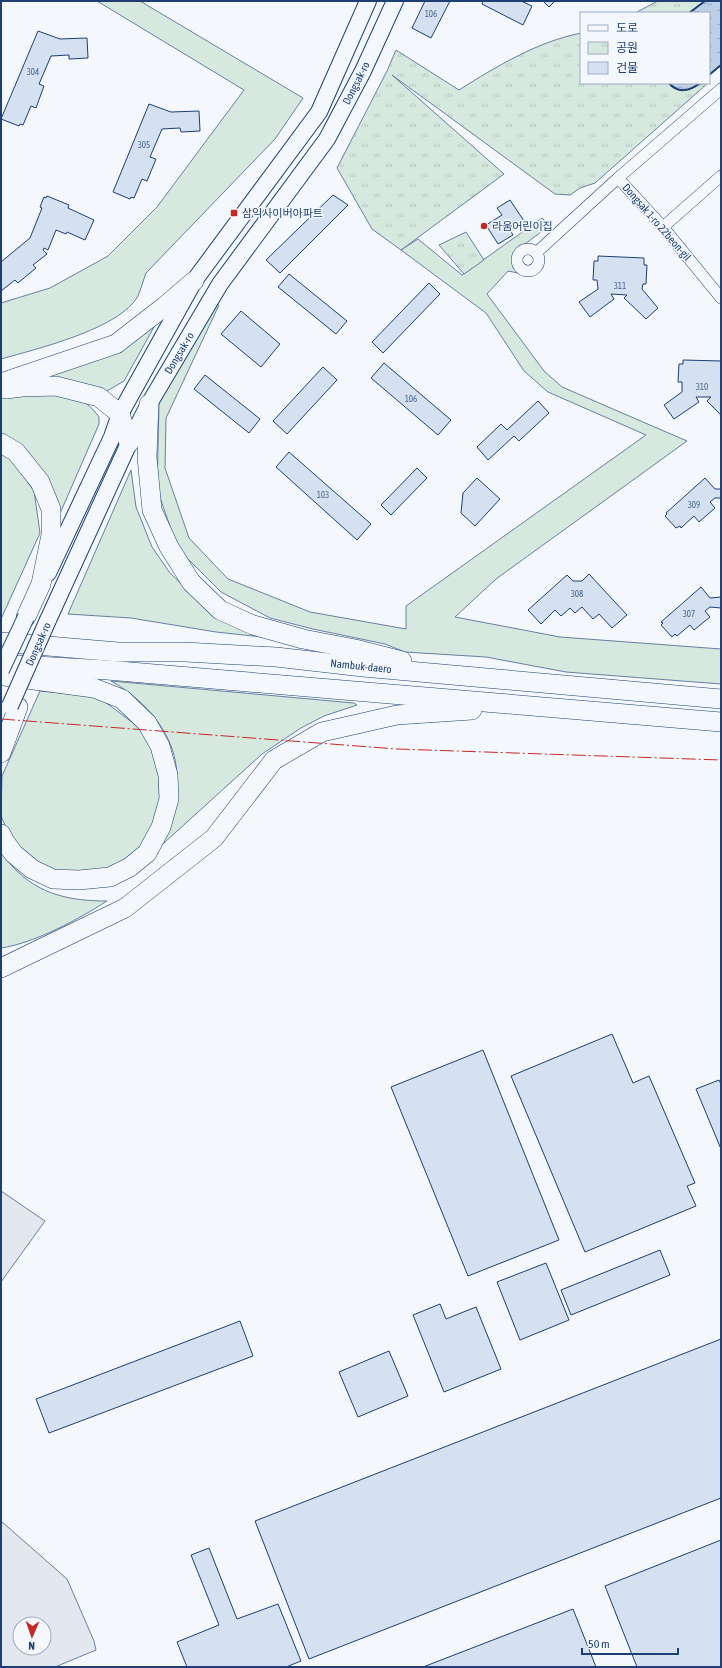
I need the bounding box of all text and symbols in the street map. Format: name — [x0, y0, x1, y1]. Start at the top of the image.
house number: 106 — [425, 9, 437, 19]
legend — [580, 12, 710, 84]
text: 도로 — [616, 21, 638, 35]
text: 공원 — [616, 41, 638, 55]
street label: Dongsak-ro — [340, 60, 372, 106]
text: 건물 — [616, 61, 638, 75]
house number: 304 — [27, 67, 39, 77]
house number: 305 — [138, 140, 150, 150]
street label: Dongsak 1-ro 22beon-gil — [620, 181, 694, 263]
place label: 삼익사이버아파트 — [242, 207, 323, 219]
marker: 삼익사이버아파트 — [229, 208, 239, 218]
place label: 라움어린이집 — [492, 220, 553, 232]
marker: 라움어린이집 — [479, 221, 489, 231]
house number: 311 — [614, 281, 626, 291]
street label: Dongsak-ro — [162, 330, 196, 376]
house number: 310 — [696, 382, 708, 392]
house number: 106 — [405, 394, 417, 404]
house number: 103 — [317, 490, 329, 500]
house number: 309 — [688, 500, 700, 510]
house number: 308 — [571, 589, 583, 599]
house number: 307 — [683, 609, 695, 619]
street label: Dongsak-ro — [23, 620, 53, 668]
street label: Nambuk-daero — [330, 657, 392, 675]
north arrow — [12, 1616, 52, 1656]
scale bar — [582, 1630, 678, 1656]
text: 50 m — [588, 1637, 610, 1651]
text: N — [28, 1640, 35, 1652]

